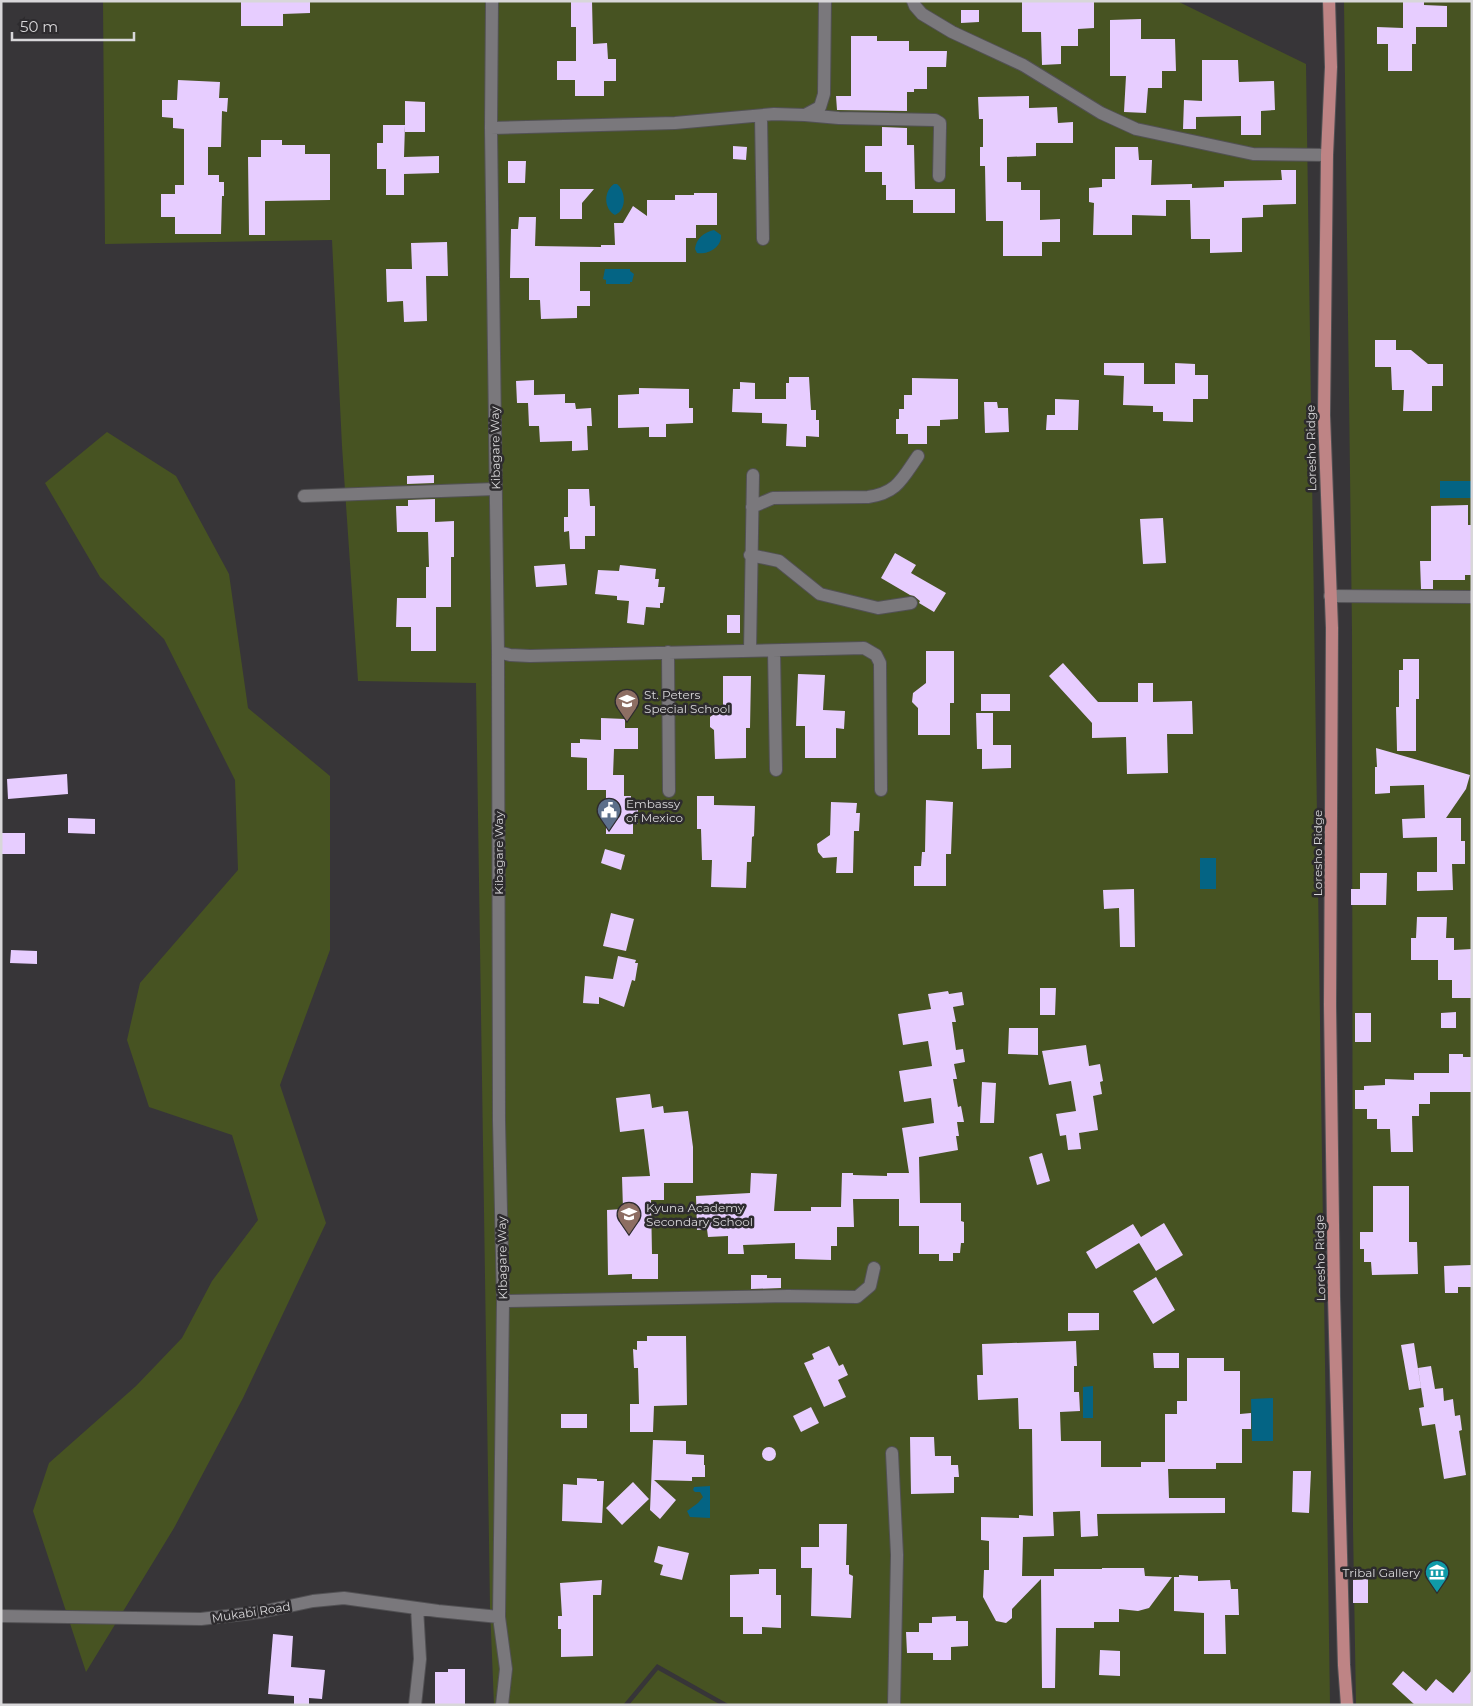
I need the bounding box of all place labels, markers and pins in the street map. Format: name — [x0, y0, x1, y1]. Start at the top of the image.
place label: St. Peters Special School — [644, 687, 731, 716]
school or university icon: St. Peters Special School — [614, 688, 640, 722]
place label: Embassy of Mexico — [626, 796, 683, 825]
public building icon: Embassy of Mexico — [596, 797, 622, 831]
place label: Kyuna Academy Secondary School — [646, 1200, 753, 1229]
school or university icon: Kyuna Academy Secondary School — [616, 1201, 642, 1235]
museum icon: Tribal Gallery — [1424, 1559, 1450, 1593]
place label: Tribal Gallery — [1342, 1565, 1420, 1580]

